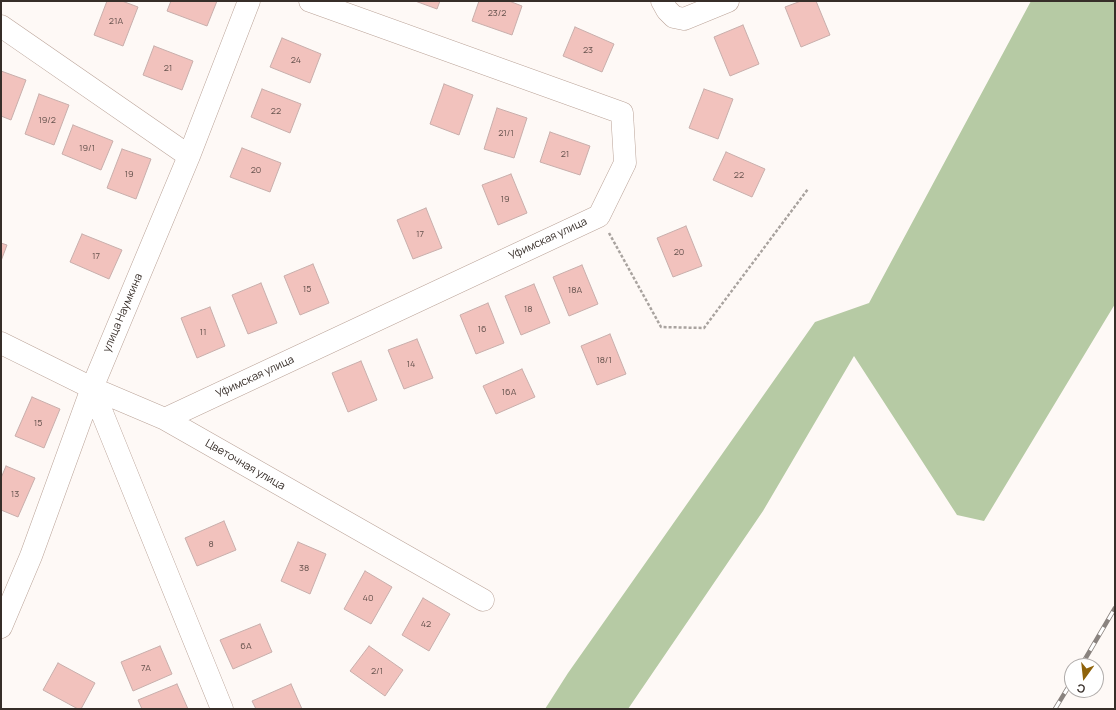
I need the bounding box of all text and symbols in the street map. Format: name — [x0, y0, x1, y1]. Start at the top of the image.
house number: 23/2 — [488, 8, 506, 18]
house number: 21А — [109, 16, 123, 26]
house number: 23 — [583, 45, 593, 55]
house number: 24 — [291, 55, 301, 65]
house number: 21 — [164, 63, 172, 73]
house number: 22 — [271, 106, 281, 116]
house number: 19/2 — [38, 115, 56, 125]
house number: 21/1 — [498, 128, 514, 138]
house number: 19/1 — [79, 143, 95, 153]
house number: 21 — [561, 149, 569, 159]
house number: 20 — [251, 165, 261, 175]
house number: 19 — [124, 169, 134, 179]
house number: 22 — [734, 170, 744, 180]
house number: 19 — [500, 194, 510, 204]
street label: Уфимская улица — [507, 215, 589, 263]
house number: 17 — [416, 229, 424, 239]
house number: 20 — [674, 247, 684, 257]
house number: 17 — [92, 251, 100, 261]
street label: улица Наумкина — [100, 272, 146, 354]
house number: 15 — [303, 284, 311, 294]
house number: 18А — [568, 285, 582, 295]
house number: 18 — [524, 304, 532, 314]
house number: 16 — [477, 324, 487, 334]
house number: 11 — [199, 327, 207, 337]
street label: Уфимская улица — [214, 353, 296, 401]
house number: 18/1 — [596, 355, 612, 365]
house number: 14 — [407, 359, 415, 369]
house number: 16А — [502, 387, 516, 397]
house number: 15 — [34, 418, 42, 428]
street label: Цветочная улица — [203, 437, 287, 493]
house number: 13 — [11, 489, 19, 499]
house number: 8 — [208, 539, 214, 549]
house number: 38 — [299, 563, 309, 573]
house number: 40 — [363, 593, 373, 603]
house number: 42 — [421, 619, 431, 629]
house number: 6А — [240, 641, 252, 651]
north arrow — [1064, 658, 1104, 698]
house number: 7А — [141, 663, 151, 673]
house number: 2/1 — [371, 666, 383, 676]
text: С — [1075, 681, 1087, 697]

